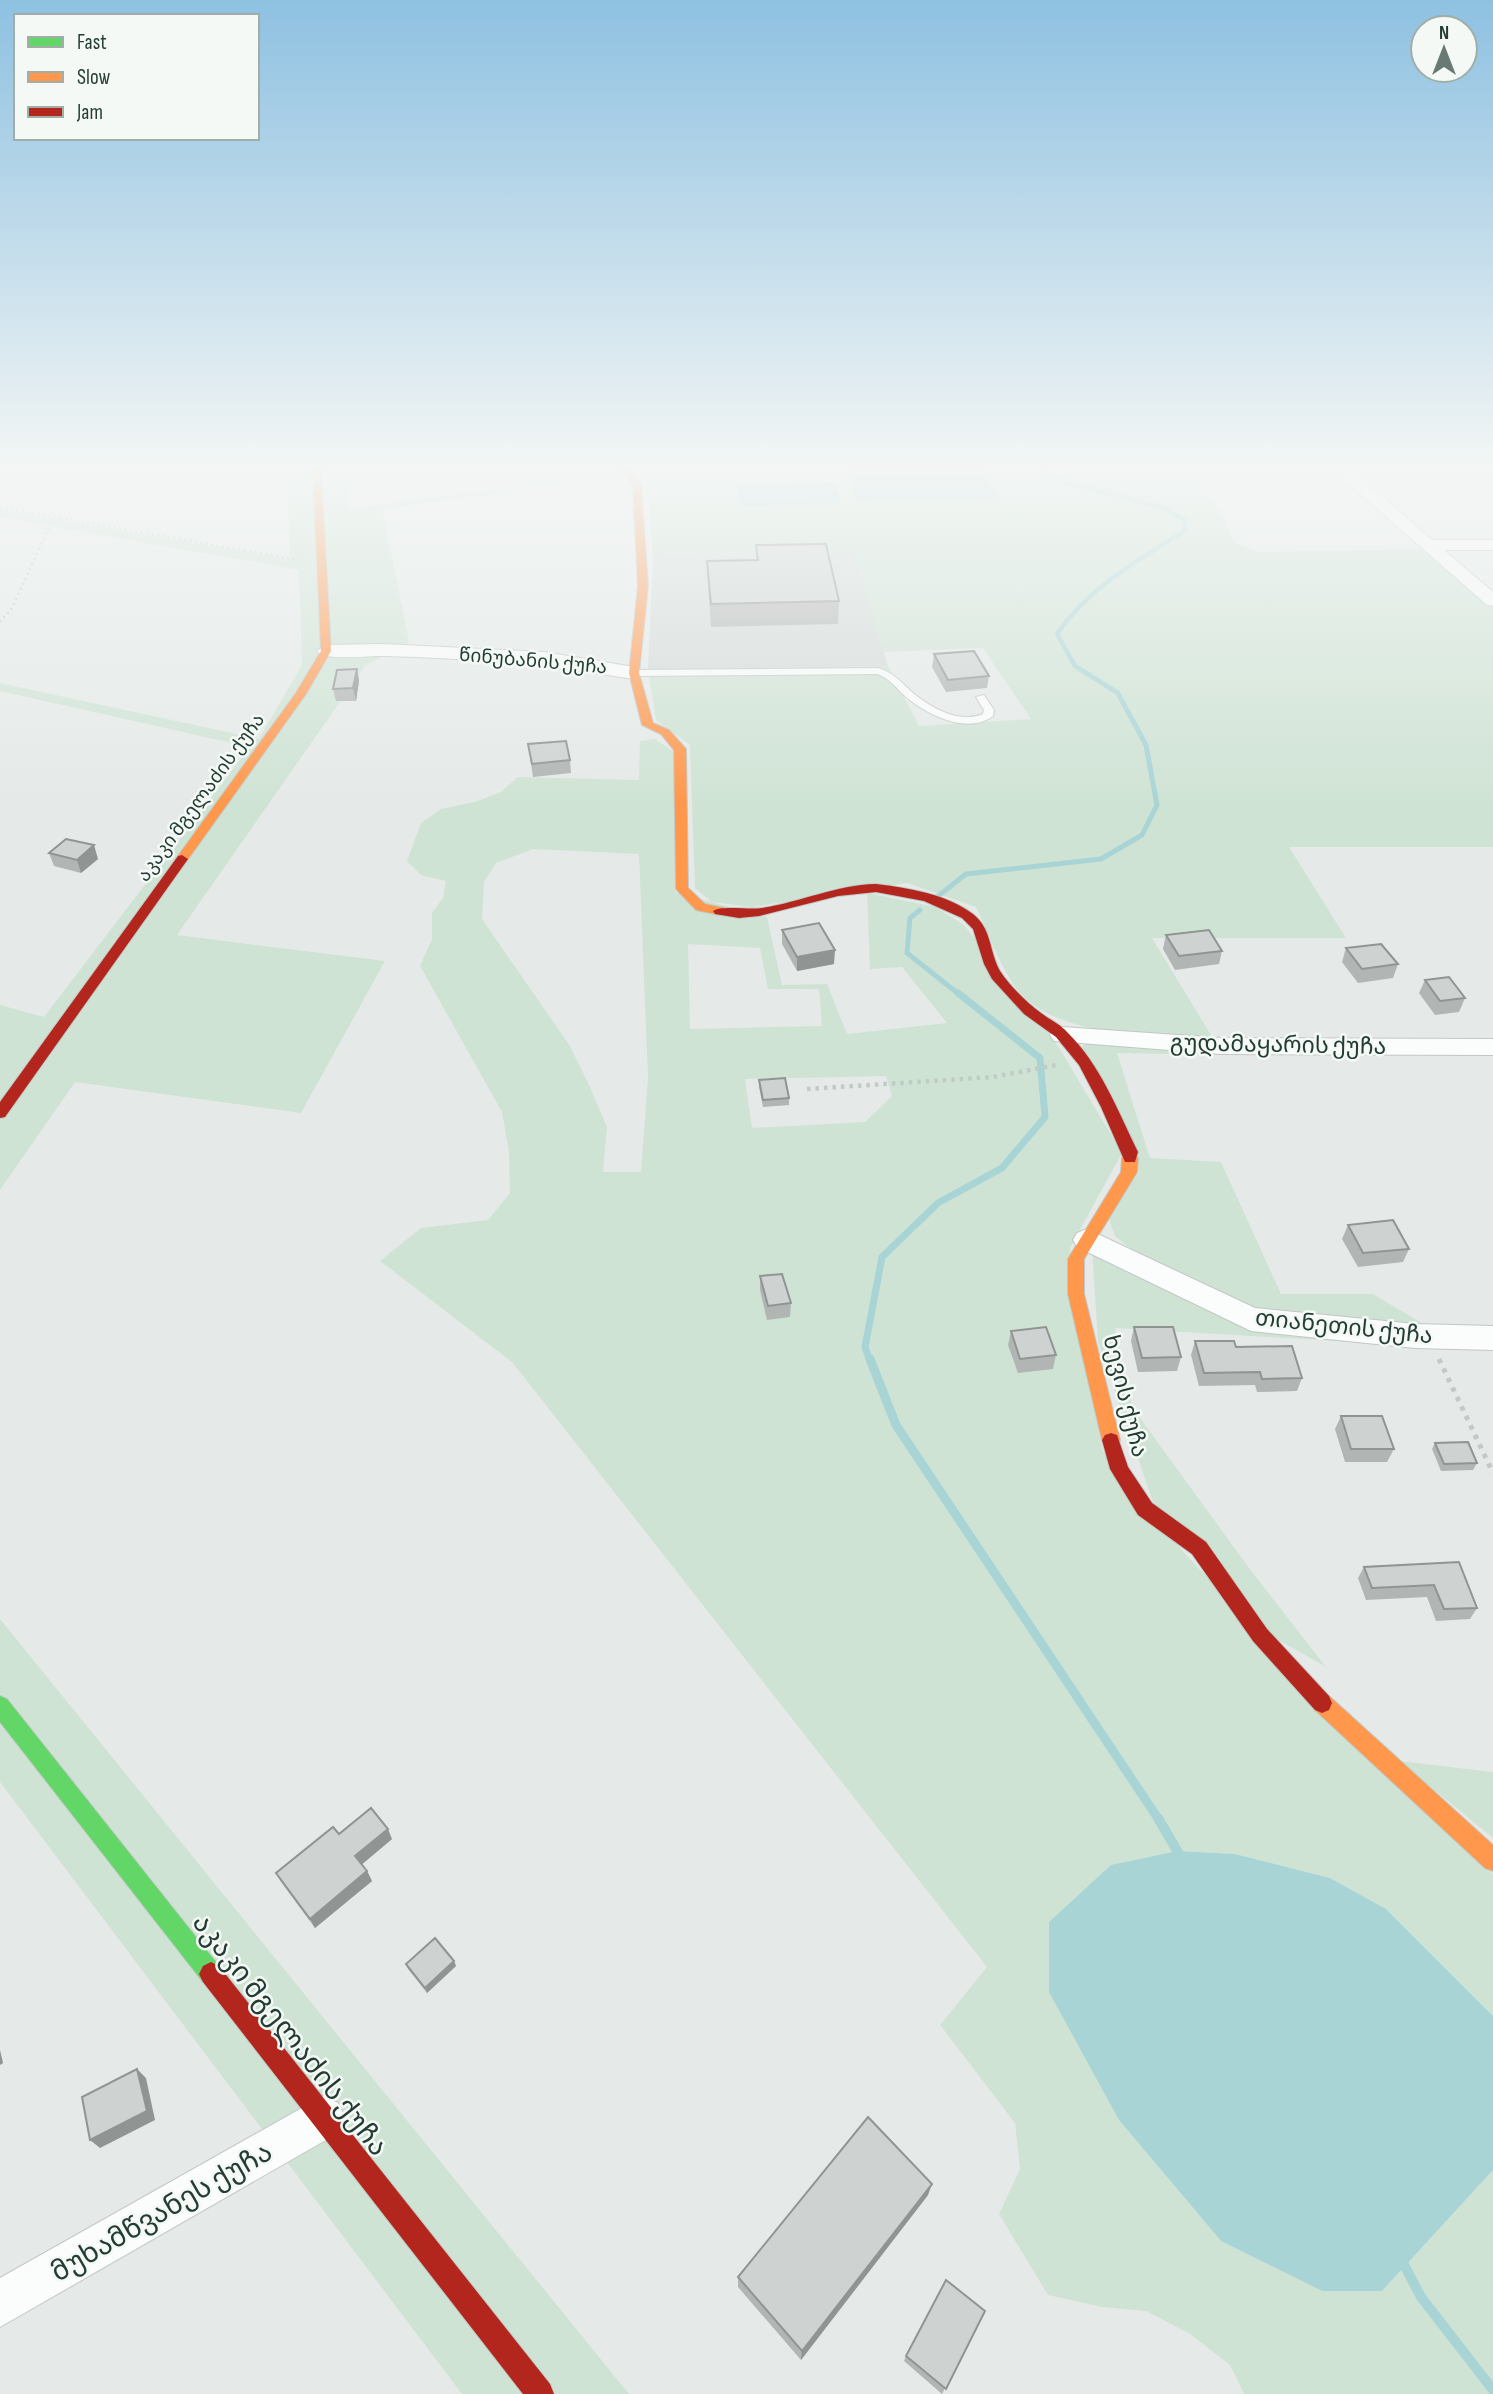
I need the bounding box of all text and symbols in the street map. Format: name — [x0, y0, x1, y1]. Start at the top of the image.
legend — [14, 14, 259, 140]
north arrow — [1409, 14, 1479, 84]
text: N — [1439, 22, 1449, 45]
text: Fast — [77, 30, 107, 55]
text: Slow — [77, 65, 111, 90]
text: Jam — [76, 100, 103, 125]
street label: წინუბანის ქუჩა — [458, 644, 608, 679]
street label: აკაკი მგელაძის ქუჩა — [132, 709, 270, 887]
street label: გუდამაყარის ქუჩა — [1170, 1029, 1386, 1061]
street label: თიანეთის ქუჩა — [1254, 1304, 1434, 1350]
street label: ხევის ქუჩა — [1096, 1332, 1154, 1460]
street label: აკაკი მგელაძის ქუჩა — [185, 1907, 395, 2163]
street label: მუხამწვანეს ქუჩა — [45, 2136, 278, 2289]

